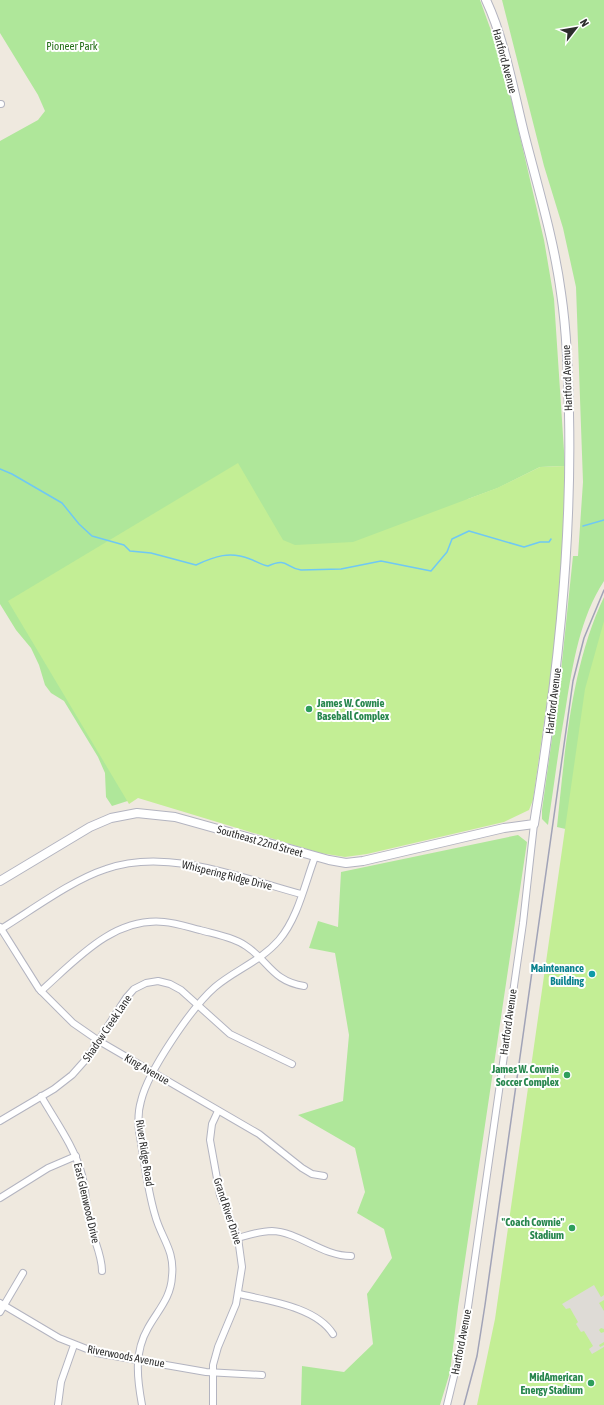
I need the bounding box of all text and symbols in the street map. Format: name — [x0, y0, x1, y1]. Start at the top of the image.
north arrow — [556, 8, 596, 48]
text: N — [578, 17, 591, 29]
street label: Hartford Avenue — [491, 27, 519, 95]
park label: Pioneer Park — [46, 40, 98, 52]
street label: Hartford Avenue — [560, 345, 574, 411]
street label: Hartford Avenue — [543, 667, 563, 735]
place label: James W. Cownie Baseball Complex — [316, 697, 390, 722]
marker: James W. Cownie Baseball Complex — [304, 704, 314, 714]
street label: Southeast 22nd Street — [216, 823, 304, 859]
street label: Whispering Ridge Drive — [180, 858, 274, 892]
place label: Maintenance Building — [531, 962, 584, 987]
marker: Maintenance Building — [587, 969, 597, 979]
street label: Hartford Avenue — [497, 988, 519, 1056]
street label: Shadow Creek Lane — [80, 992, 134, 1064]
street label: King Avenue — [122, 1051, 172, 1087]
place label: James W. Cownie Soccer Complex — [491, 1063, 560, 1088]
marker: James W. Cownie Soccer Complex — [562, 1070, 572, 1080]
street label: River Ridge Road — [134, 1119, 156, 1187]
street label: East Glenwood Drive — [72, 1162, 102, 1244]
street label: Grand River Drive — [212, 1176, 244, 1246]
place label: "Coach Cownie" Stadium — [502, 1216, 564, 1241]
marker: "Coach Cownie" Stadium — [567, 1223, 577, 1233]
street label: Hartford Avenue — [449, 1308, 473, 1376]
street label: Riverwoods Avenue — [86, 1343, 166, 1369]
place label: MidAmerican Energy Stadium — [520, 1371, 583, 1396]
marker: MidAmerican Energy Stadium — [586, 1378, 596, 1388]

